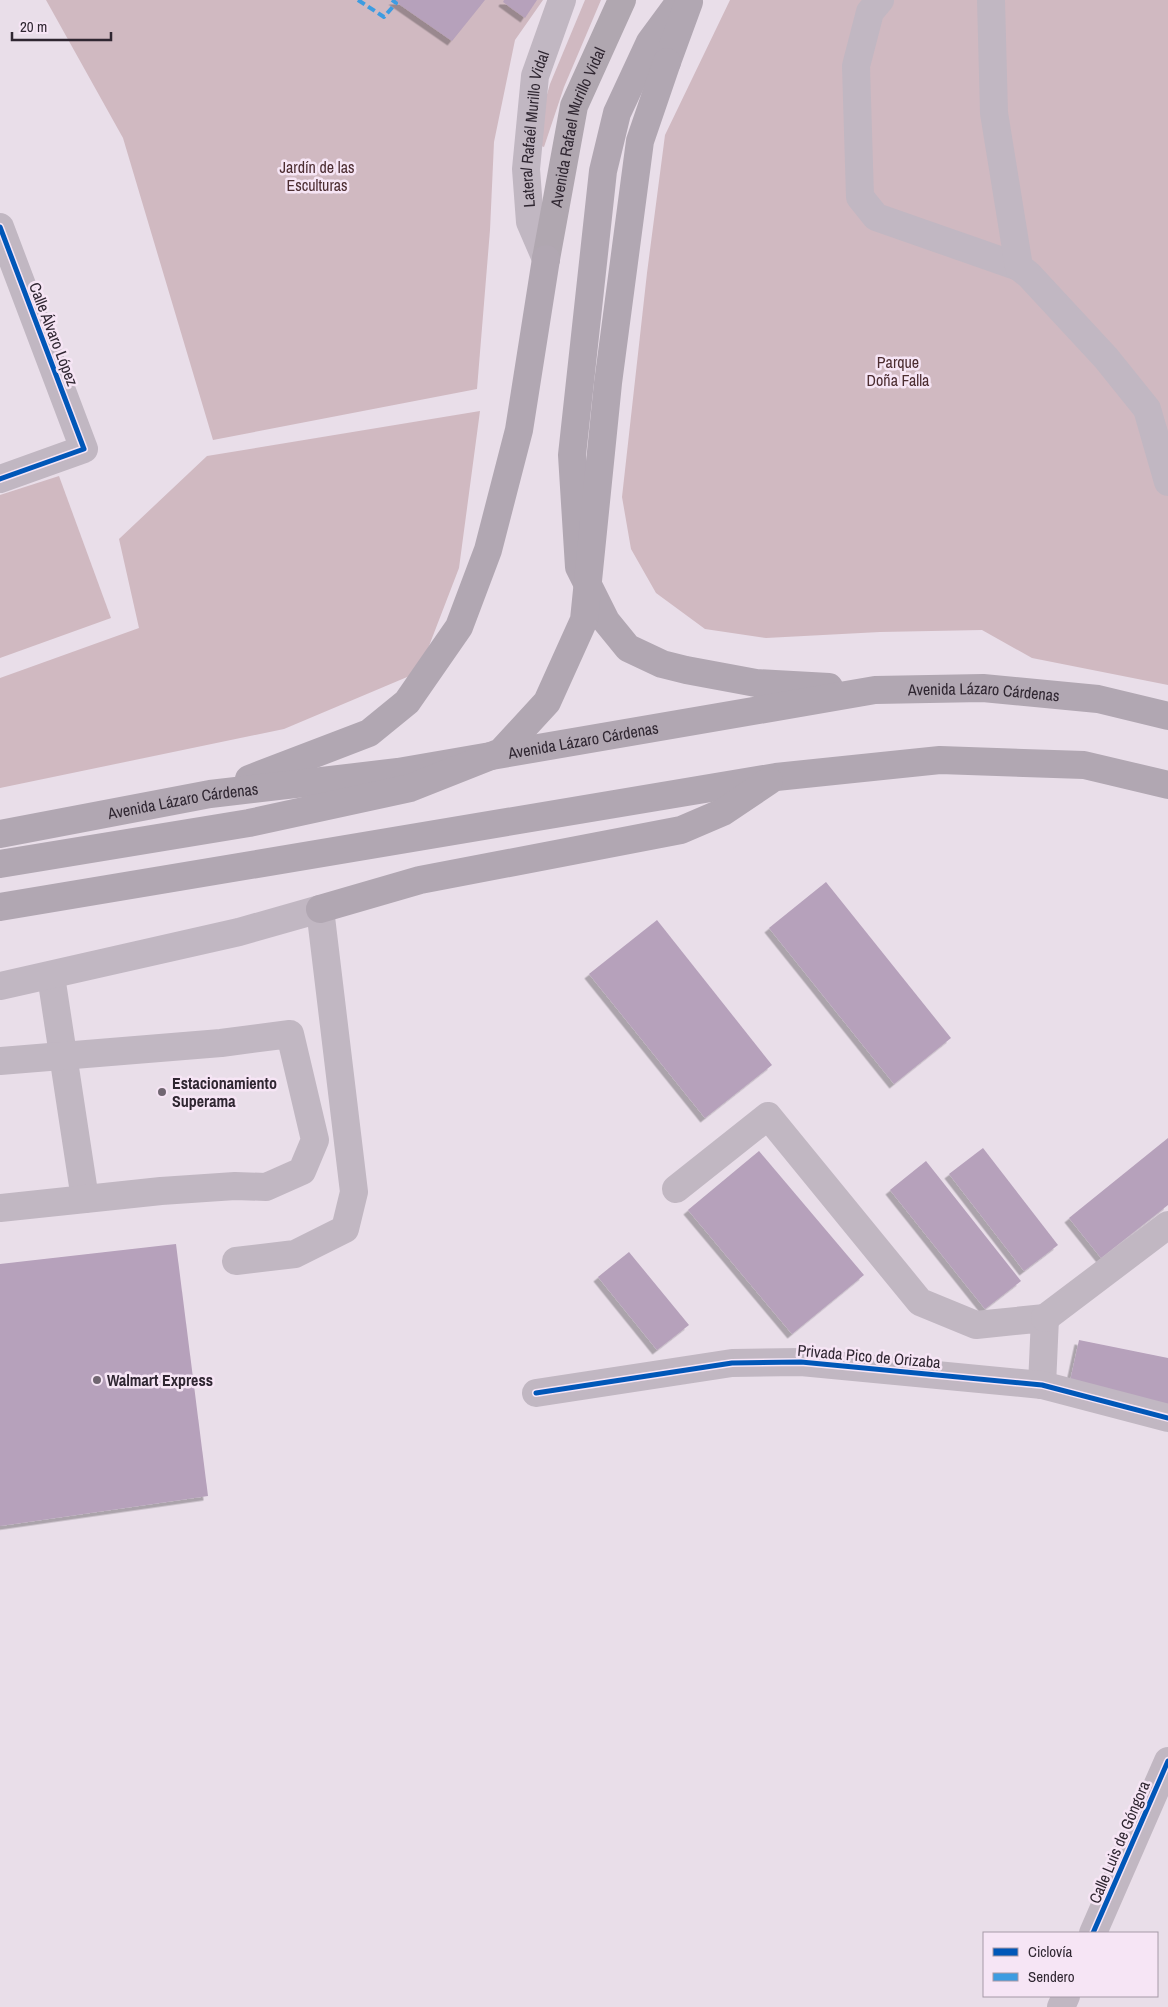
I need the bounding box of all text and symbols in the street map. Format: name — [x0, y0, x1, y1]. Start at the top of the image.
scale bar — [12, 10, 111, 42]
text: 20 m — [20, 16, 47, 37]
street label: Avenida Rafael Murillo Vidal — [545, 44, 610, 210]
street label: Lateral Rafaél Murillo Vidal — [515, 48, 554, 208]
park label: Jardín de las Esculturas — [279, 156, 355, 196]
street label: Calle Álvaro López — [24, 279, 84, 389]
park label: Parque Doña Falla — [867, 351, 930, 391]
street label: Avenida Lázaro Cárdenas — [907, 677, 1061, 706]
street label: Avenida Lázaro Cárdenas — [505, 716, 660, 764]
street label: Avenida Lázaro Cárdenas — [105, 777, 259, 824]
place label: Estacionamiento Superama — [172, 1072, 277, 1112]
marker: Estacionamiento Superama — [156, 1086, 168, 1098]
street label: Privada Pico de Orizaba — [796, 1339, 942, 1373]
place label: Walmart Express — [107, 1369, 213, 1391]
marker: Walmart Express — [91, 1374, 103, 1386]
street label: Calle Luis de Góngora — [1083, 1777, 1155, 1907]
legend — [983, 1932, 1158, 1997]
text: Ciclovía — [1028, 1941, 1073, 1962]
text: Sendero — [1028, 1966, 1075, 1987]

